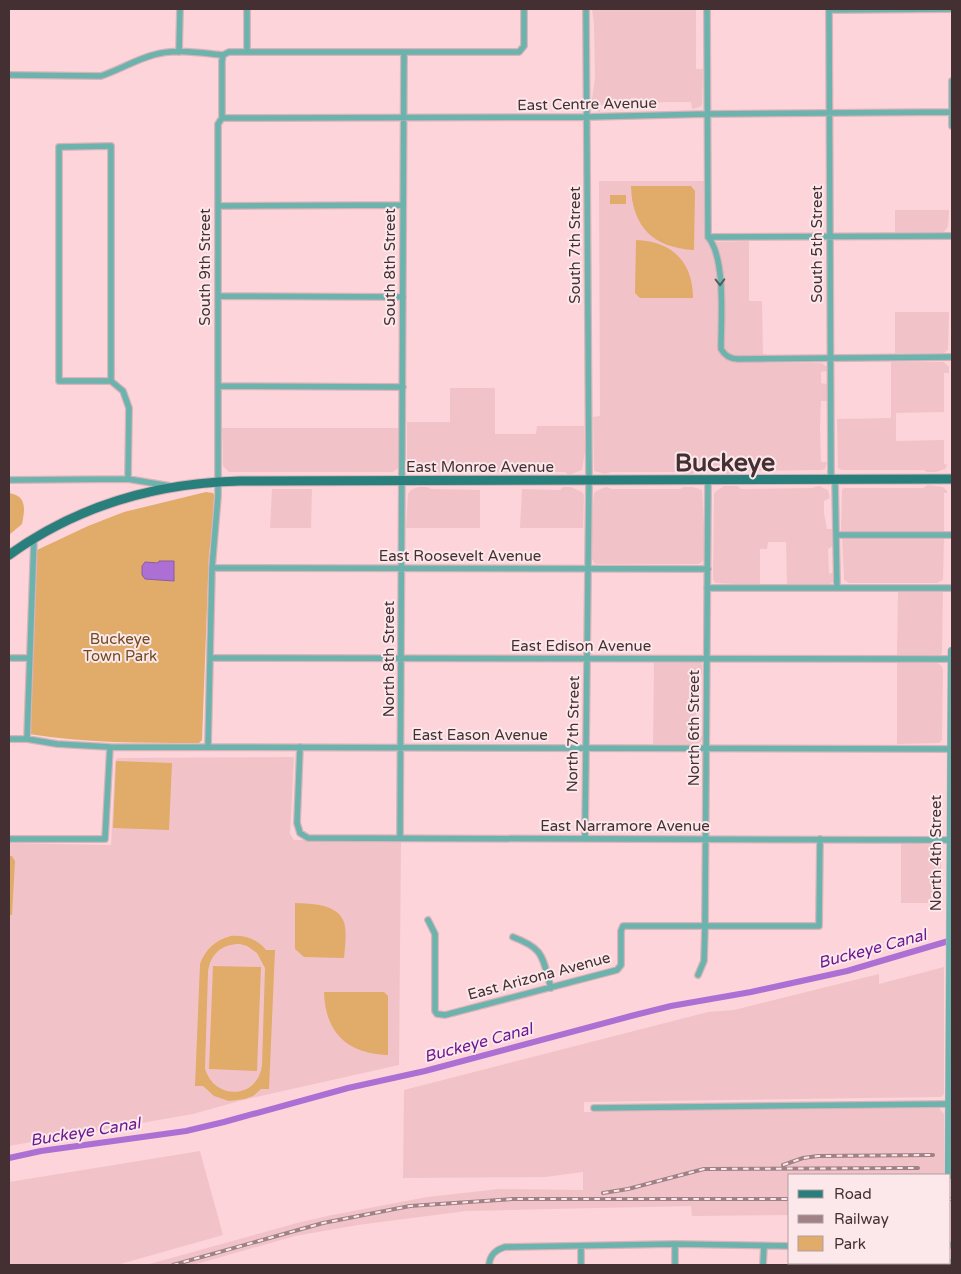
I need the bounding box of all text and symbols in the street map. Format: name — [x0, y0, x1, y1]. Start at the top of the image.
street label: East Centre Avenue — [517, 94, 657, 114]
street label: South 5th Street — [808, 185, 826, 303]
street label: South 7th Street — [566, 186, 584, 304]
street label: South 9th Street — [196, 208, 214, 326]
street label: South 8th Street — [381, 208, 399, 326]
one-way arrow — [715, 279, 725, 287]
district label: Buckeye — [675, 448, 775, 478]
street label: East Monroe Avenue — [406, 458, 554, 476]
street label: East Roosevelt Avenue — [379, 547, 541, 565]
street label: North 8th Street — [380, 600, 398, 717]
park label: Buckeye Town Park — [83, 630, 157, 665]
street label: East Edison Avenue — [511, 637, 651, 655]
street label: North 6th Street — [685, 669, 703, 786]
street label: North 7th Street — [563, 675, 583, 792]
street label: East Eason Avenue — [412, 726, 548, 744]
street label: North 4th Street — [927, 794, 945, 911]
street label: East Narramore Avenue — [540, 817, 710, 835]
water label: Buckeye Canal — [816, 924, 931, 973]
street label: East Arizona Avenue — [466, 948, 612, 1004]
water label: Buckeye Canal — [422, 1018, 537, 1067]
water label: Buckeye Canal — [29, 1113, 144, 1151]
legend — [788, 1174, 951, 1264]
text: Road — [834, 1185, 872, 1203]
text: Railway — [834, 1210, 889, 1228]
text: Park — [834, 1235, 866, 1253]

